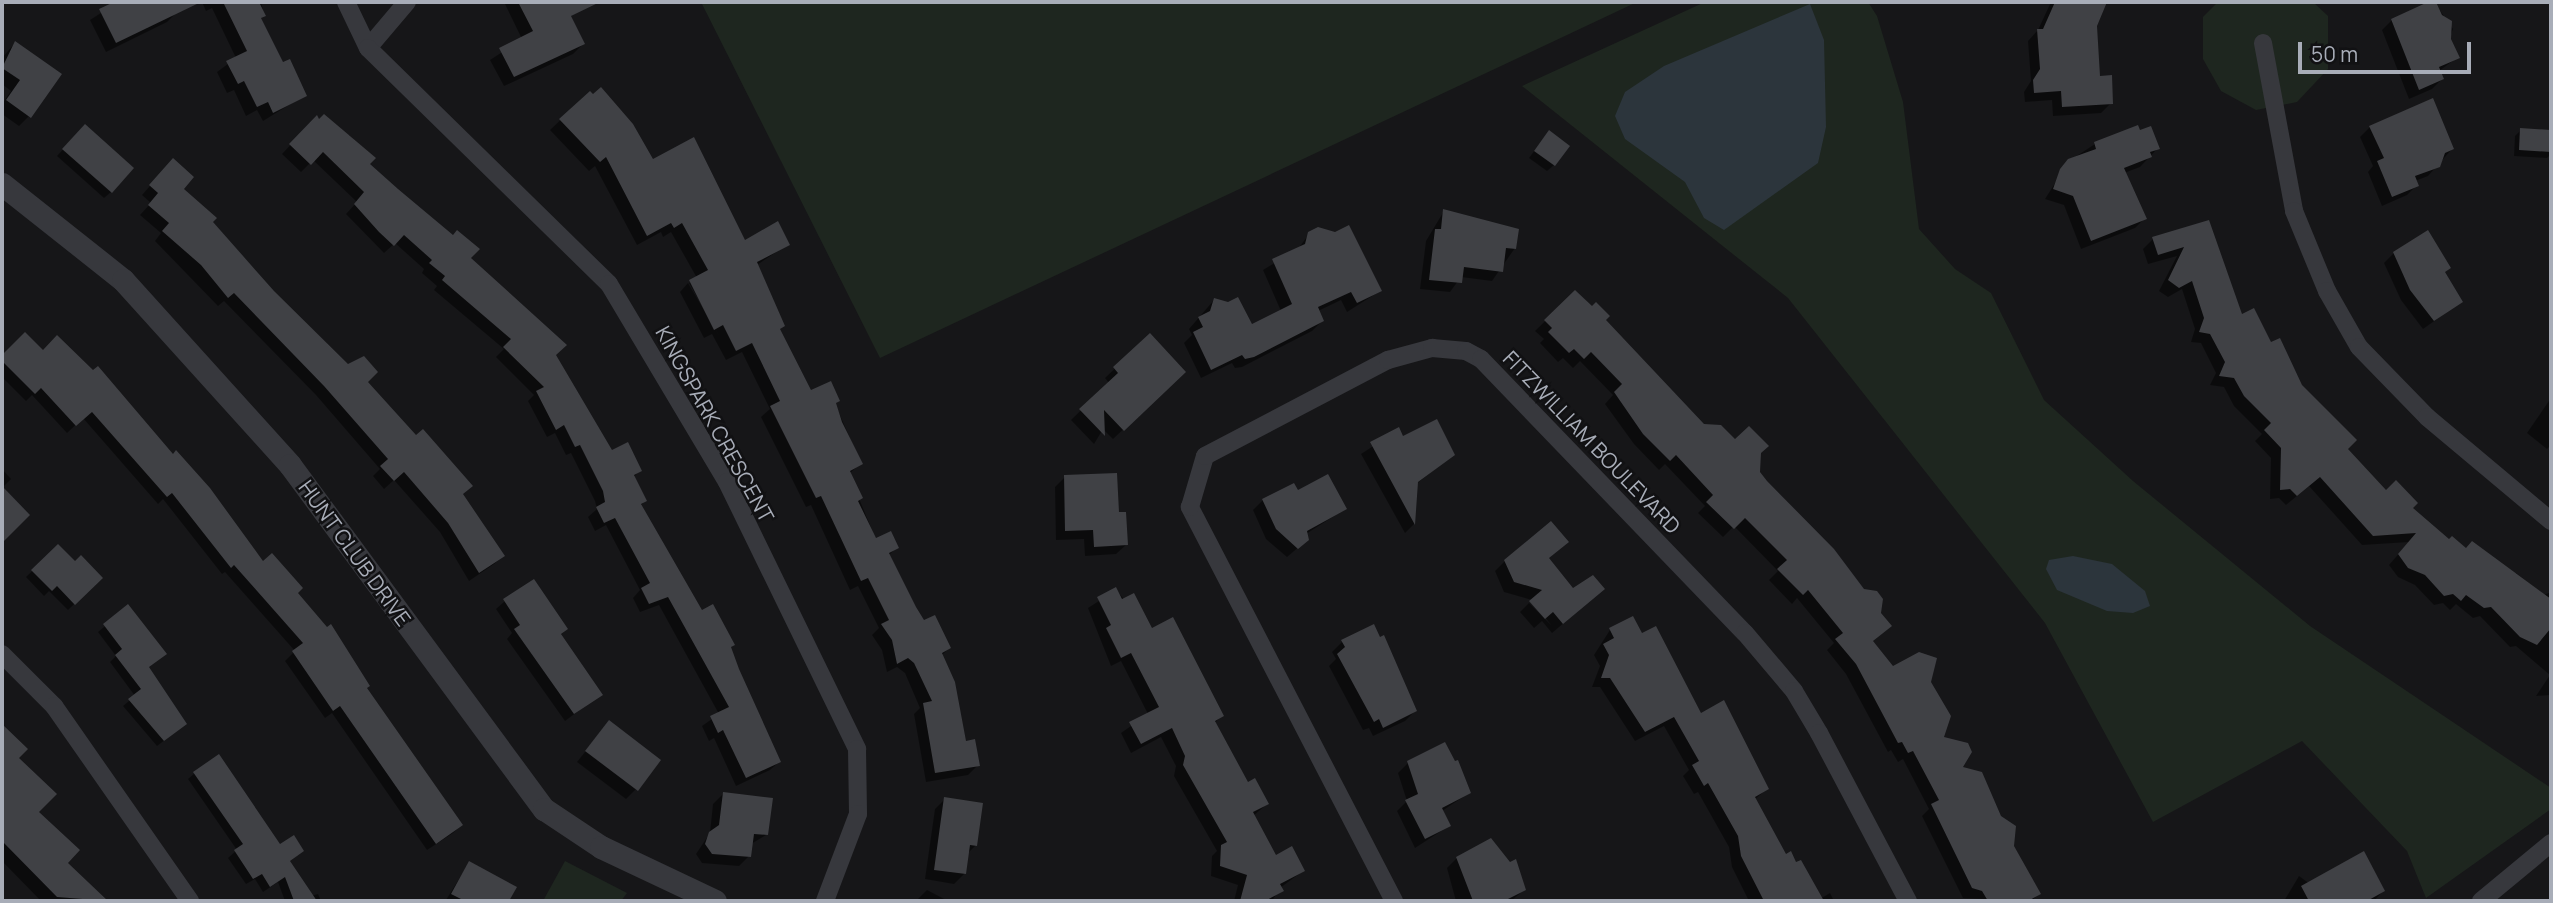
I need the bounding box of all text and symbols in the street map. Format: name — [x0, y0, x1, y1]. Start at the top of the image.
scale bar — [2301, 28, 2474, 72]
text: 50 m — [2311, 40, 2358, 68]
street label: KINGSPARK CRESCENT — [650, 321, 780, 527]
street label: FITZWILLIAM BOULEVARD — [1498, 345, 1686, 539]
street label: HUNT CLUB DRIVE — [293, 475, 417, 631]

